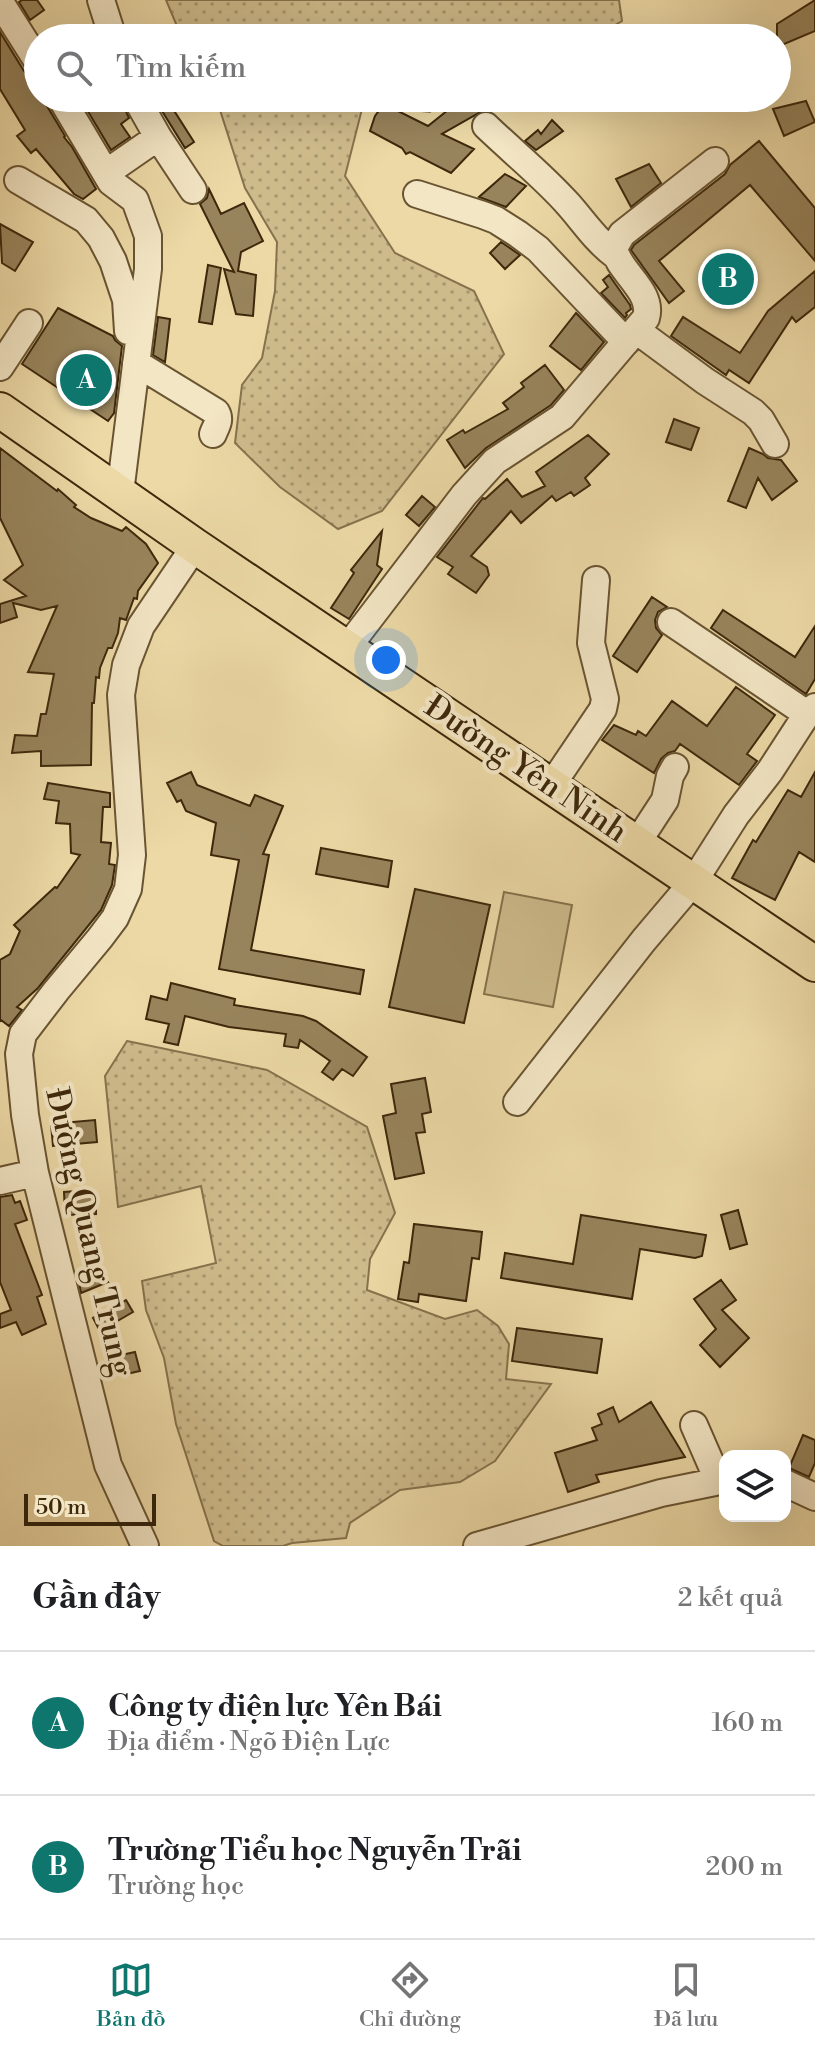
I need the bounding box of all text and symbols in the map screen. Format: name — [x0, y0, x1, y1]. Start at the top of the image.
search box — [24, 24, 791, 112]
icon: search — [52, 46, 96, 90]
text: Tìm kiếm — [116, 49, 246, 87]
pin: B — [702, 249, 754, 309]
pin: A — [60, 350, 112, 410]
your location — [366, 640, 406, 680]
street label: Đường Yên Ninh — [417, 686, 635, 852]
street label: Đường Quang Trung — [36, 1084, 142, 1381]
map controls — [719, 1450, 791, 1522]
button: layers — [719, 1450, 791, 1522]
scale bar — [24, 1490, 156, 1526]
text: 50 m — [36, 1494, 87, 1521]
text: Gần đây — [32, 1577, 160, 1619]
text: 2 kết quả — [678, 1582, 783, 1614]
text: Công ty điện lực Yên Bái — [108, 1688, 442, 1726]
text: A — [49, 1707, 67, 1739]
text: 160 m — [712, 1707, 783, 1739]
text: Địa điểm · Ngõ Điện Lực — [108, 1726, 390, 1758]
text: Trường Tiểu học Nguyễn Trãi — [108, 1832, 522, 1870]
text: B — [48, 1851, 68, 1883]
text: 200 m — [706, 1851, 783, 1883]
text: Trường học — [108, 1870, 244, 1902]
tab: Bản đồ — [97, 1958, 166, 2033]
tab: Chỉ đường — [359, 1958, 461, 2033]
tab: Đã lưu — [654, 1958, 718, 2033]

